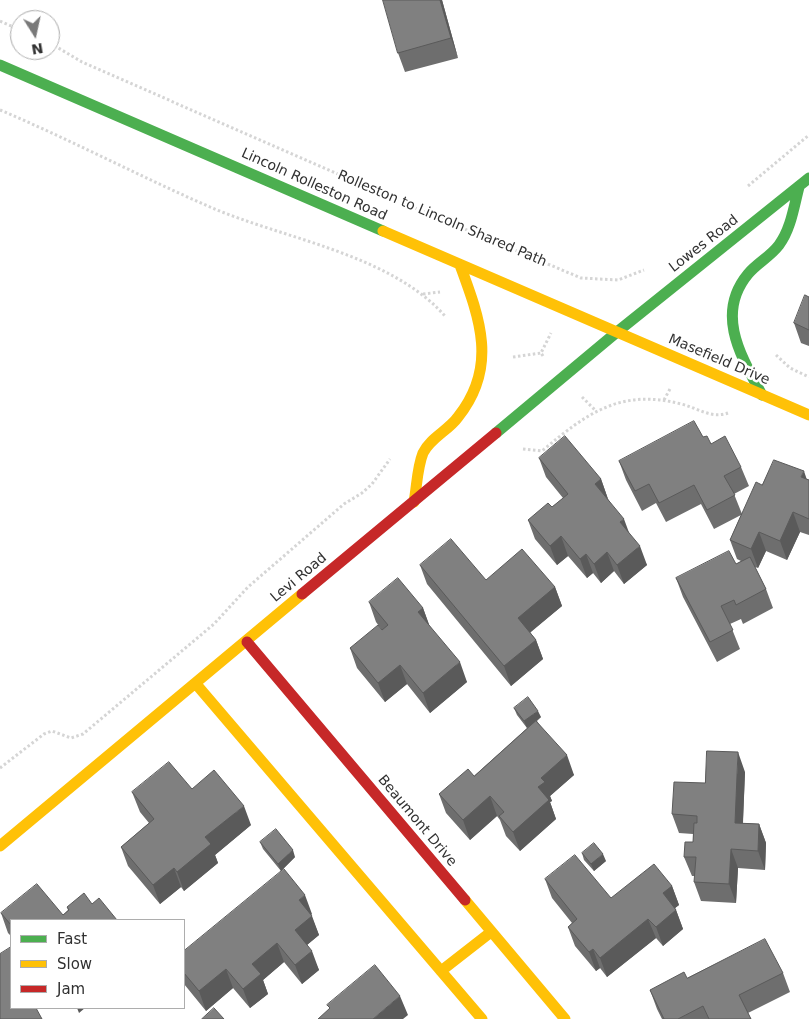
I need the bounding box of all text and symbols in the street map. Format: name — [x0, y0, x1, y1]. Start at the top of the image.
north arrow — [10, 10, 60, 60]
text: N — [30, 40, 45, 58]
street label: Lincoln Rolleston Road — [238, 145, 390, 225]
street label: Rolleston to Lincoln Shared Path — [335, 167, 549, 271]
street label: Lowes Road — [666, 212, 742, 276]
street label: Masefield Drive — [666, 331, 772, 389]
street label: Levi Road — [268, 550, 330, 606]
street label: Beaumont Drive — [374, 772, 460, 870]
legend — [10, 919, 185, 1009]
text: Fast — [57, 930, 87, 948]
text: Slow — [57, 955, 92, 973]
text: Jam — [57, 980, 85, 998]

